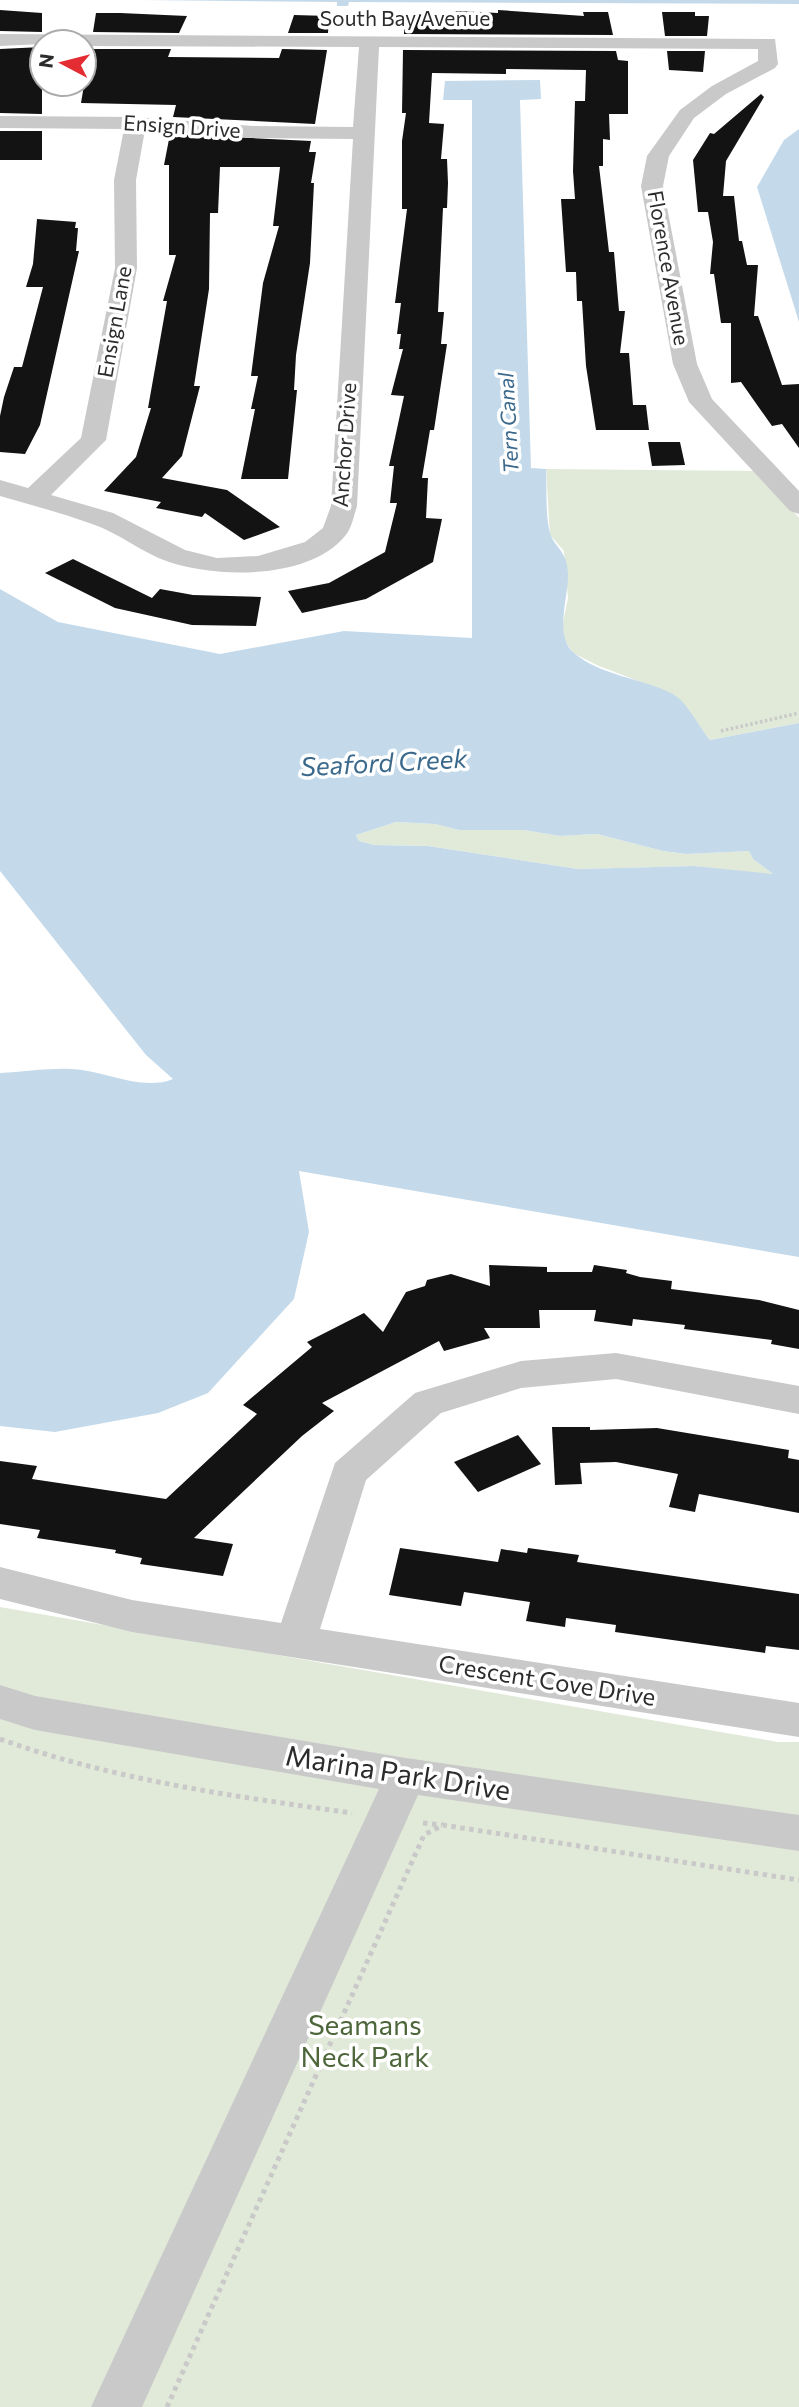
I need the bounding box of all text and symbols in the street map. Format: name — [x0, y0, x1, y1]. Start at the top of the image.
street label: South Bay Avenue — [320, 5, 490, 30]
north arrow — [28, 28, 98, 98]
text: N — [33, 52, 58, 69]
street label: Ensign Drive — [123, 109, 242, 142]
street label: Florence Avenue — [644, 188, 695, 347]
street label: Ensign Lane — [91, 264, 136, 380]
water label: Tern Canal — [492, 371, 523, 474]
street label: Anchor Drive — [327, 382, 360, 508]
water label: Seaford Creek — [300, 742, 469, 781]
street label: Crescent Cove Drive — [437, 1648, 658, 1711]
street label: Marina Park Drive — [283, 1737, 513, 1807]
park label: Seamans Neck Park — [301, 2007, 429, 2073]

